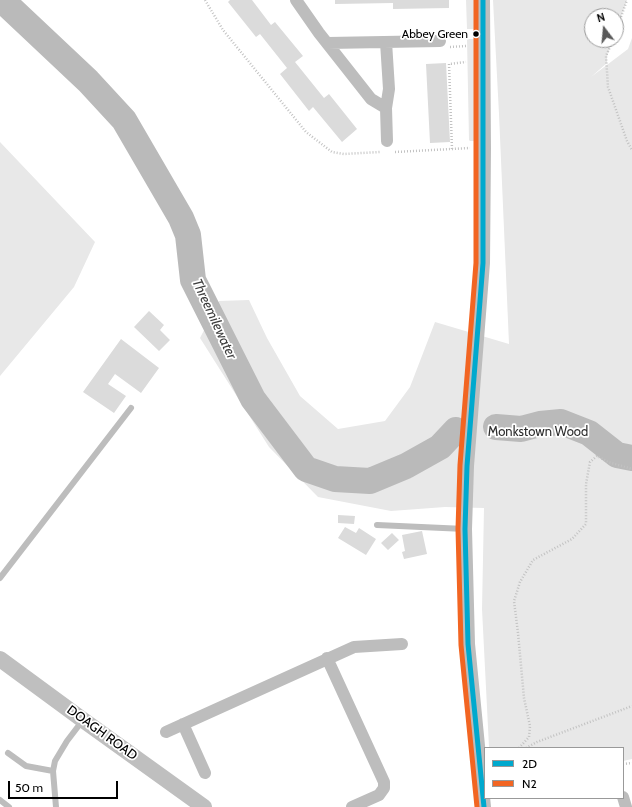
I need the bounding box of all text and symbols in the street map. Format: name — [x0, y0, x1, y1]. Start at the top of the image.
north arrow — [584, 8, 624, 48]
text: N — [595, 10, 607, 25]
place label: Abbey Green — [402, 27, 468, 41]
marker: Abbey Green — [471, 29, 481, 39]
water label: Threemilewater — [188, 276, 240, 362]
park label: Monkstown Wood — [488, 424, 588, 440]
street label: DOAGH ROAD — [64, 702, 140, 764]
legend — [484, 747, 624, 799]
text: 2D — [522, 756, 537, 771]
scale bar — [10, 773, 120, 799]
text: N2 — [522, 776, 537, 791]
text: 50 m — [15, 780, 43, 795]

